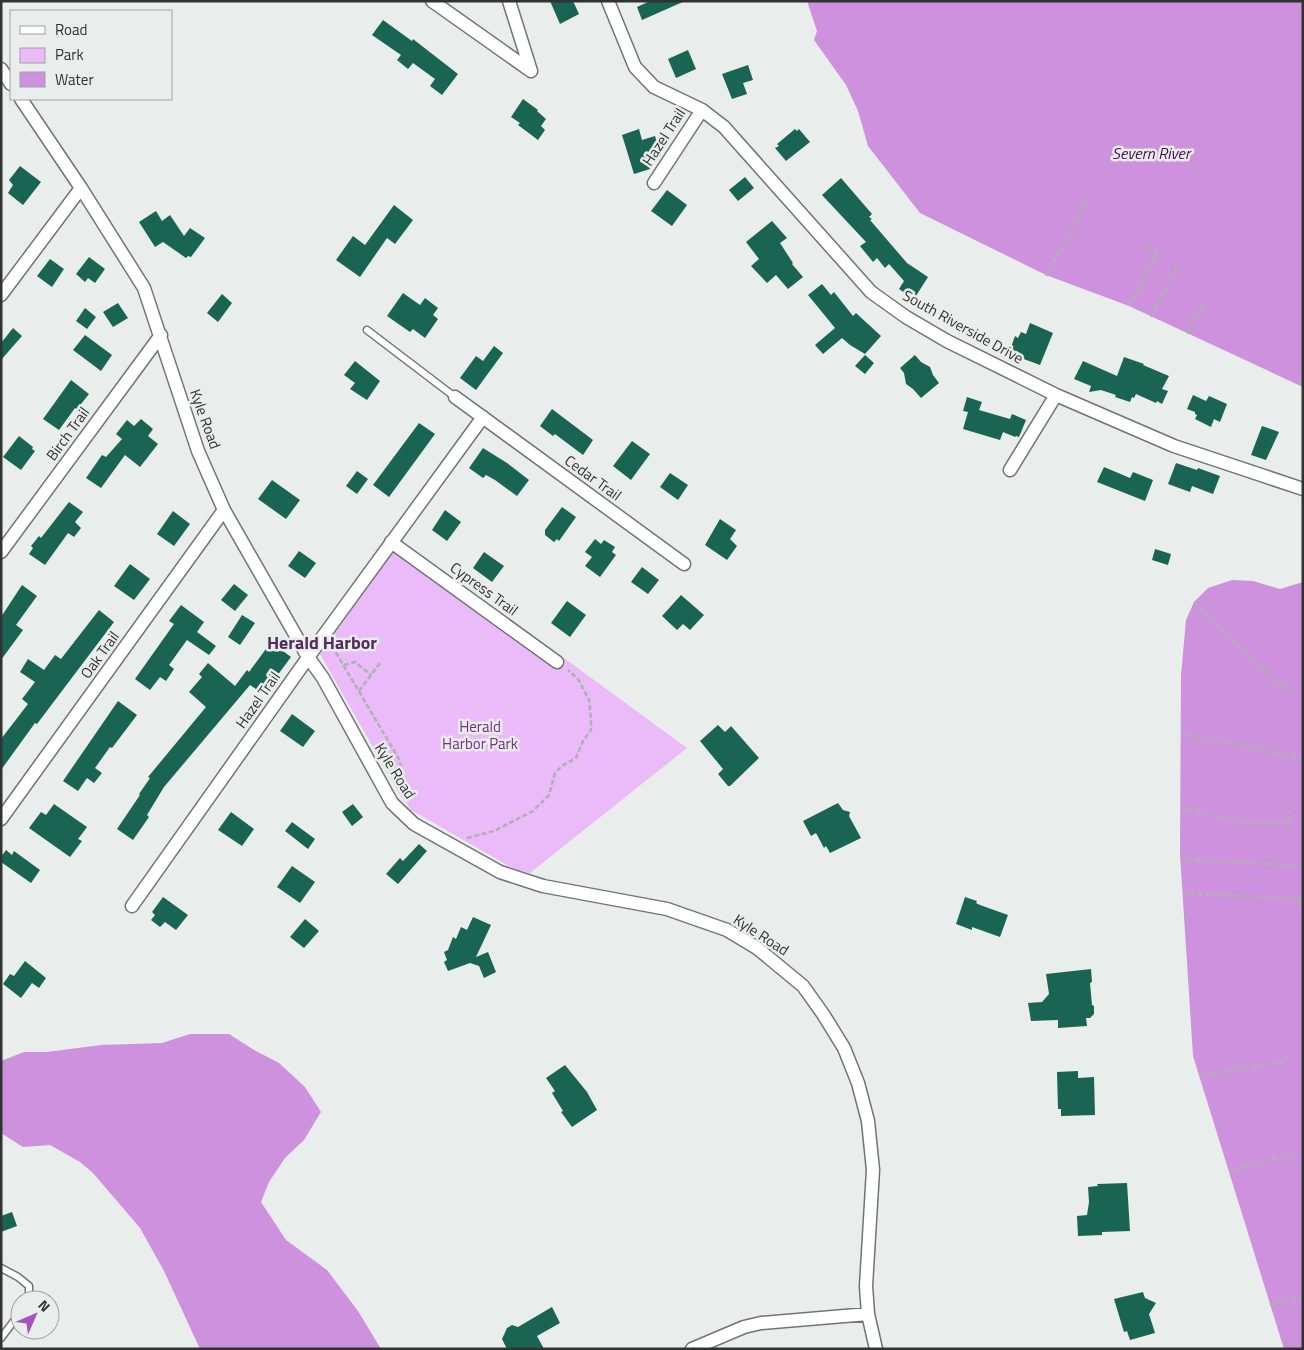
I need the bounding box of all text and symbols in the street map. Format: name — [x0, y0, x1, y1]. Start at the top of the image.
legend — [10, 10, 172, 100]
text: Road — [55, 18, 87, 41]
text: Park — [55, 43, 84, 66]
text: Water — [55, 68, 94, 91]
street label: Hazel Trail — [636, 103, 691, 170]
water label: Severn River — [1112, 141, 1192, 165]
street label: South Riverside Drive — [899, 284, 1028, 369]
street label: Kyle Road — [184, 386, 227, 452]
street label: Birch Trail — [40, 402, 95, 465]
street label: Cedar Trail — [560, 449, 627, 506]
street label: Cypress Trail — [446, 556, 523, 621]
street label: Oak Trail — [74, 626, 125, 683]
district label: Herald Harbor — [267, 629, 377, 656]
street label: Hazel Trail — [230, 667, 286, 733]
park label: Herald Harbor Park — [442, 715, 518, 755]
street label: Kyle Road — [369, 738, 422, 803]
street label: Kyle Road — [729, 908, 794, 961]
north arrow — [10, 1290, 60, 1340]
text: N — [34, 1295, 55, 1316]

